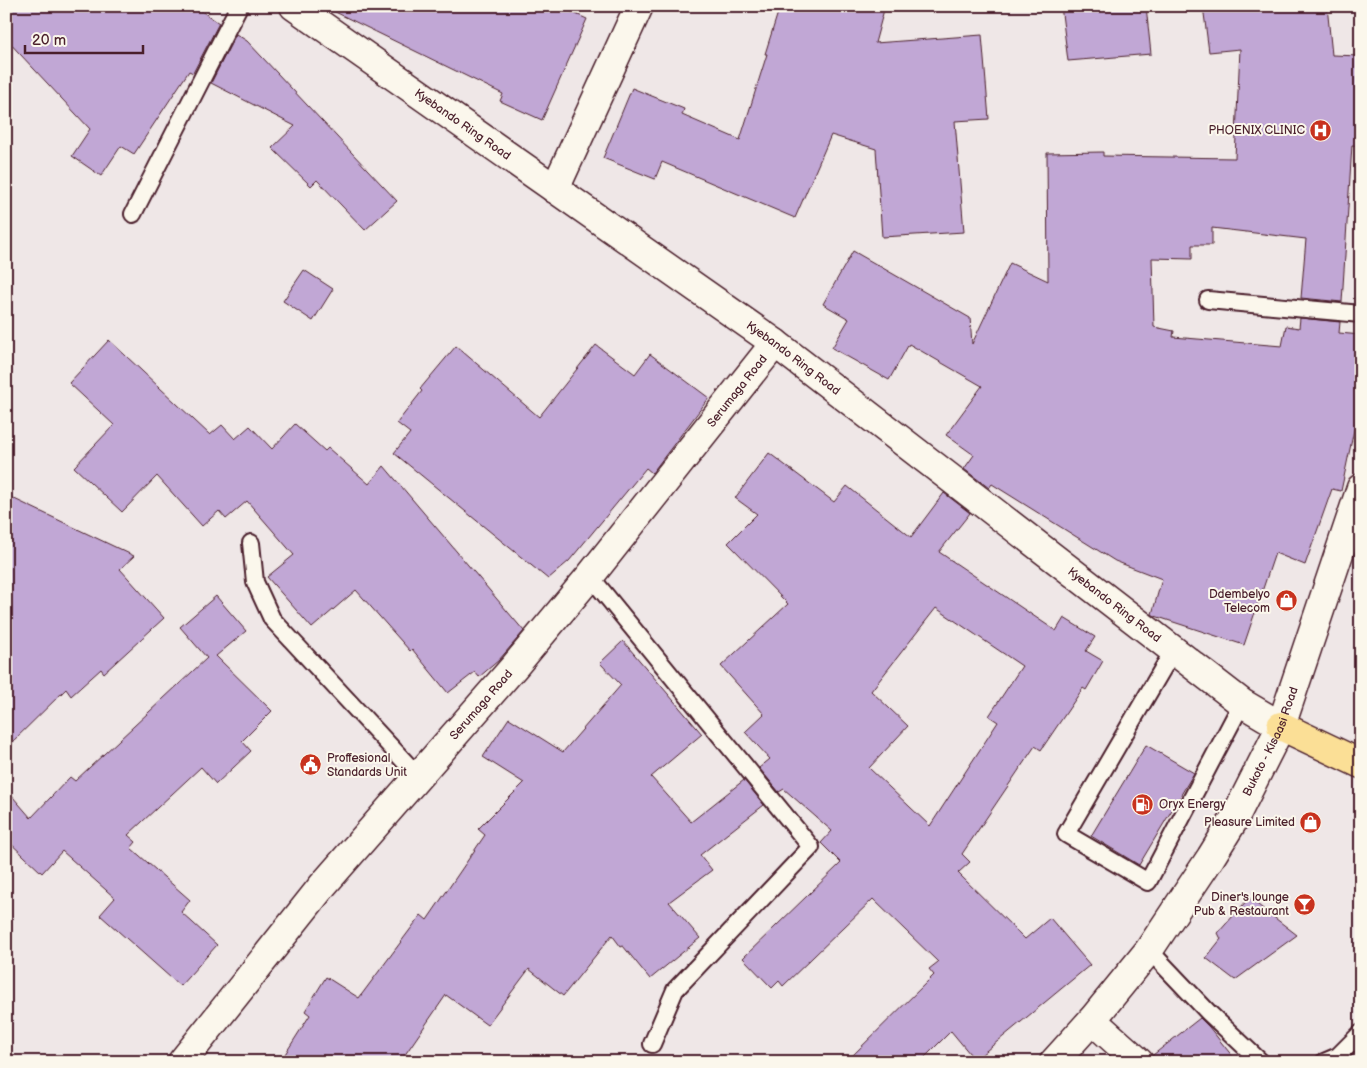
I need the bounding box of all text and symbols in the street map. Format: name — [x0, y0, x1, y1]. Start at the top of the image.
scale bar — [25, 22, 142, 54]
text: 20 m — [32, 31, 66, 50]
street label: Kyebando Ring Road — [412, 85, 514, 163]
hospital icon: PHOENIX CLINIC — [1309, 118, 1333, 142]
place label: PHOENIX CLINIC — [1208, 123, 1305, 138]
street label: Kyebando Ring Road — [743, 318, 844, 398]
street label: Serumaga Road — [704, 352, 770, 430]
street label: Kyebando Ring Road — [1065, 564, 1164, 646]
place label: Ddembelyo Telecom — [1209, 587, 1270, 616]
shop icon: Ddembelyo Telecom — [1274, 589, 1298, 613]
street label: Serumaga Road — [446, 667, 516, 743]
street label: Bukoto - Kisaasi Road — [1239, 685, 1301, 799]
place label: Proffesional Standards Unit — [327, 751, 407, 780]
public building icon: Proffesional Standards Unit — [299, 753, 323, 777]
fuel station icon: Oryx Energy — [1131, 792, 1155, 816]
place label: Oryx Energy — [1159, 797, 1226, 812]
shop icon: Pleasure Limited — [1299, 810, 1323, 834]
place label: Pleasure Limited — [1204, 815, 1295, 830]
place label: Diner's lounge Pub & Restaurant — [1194, 890, 1289, 919]
bar icon: Diner's lounge Pub & Restaurant — [1293, 892, 1317, 916]

